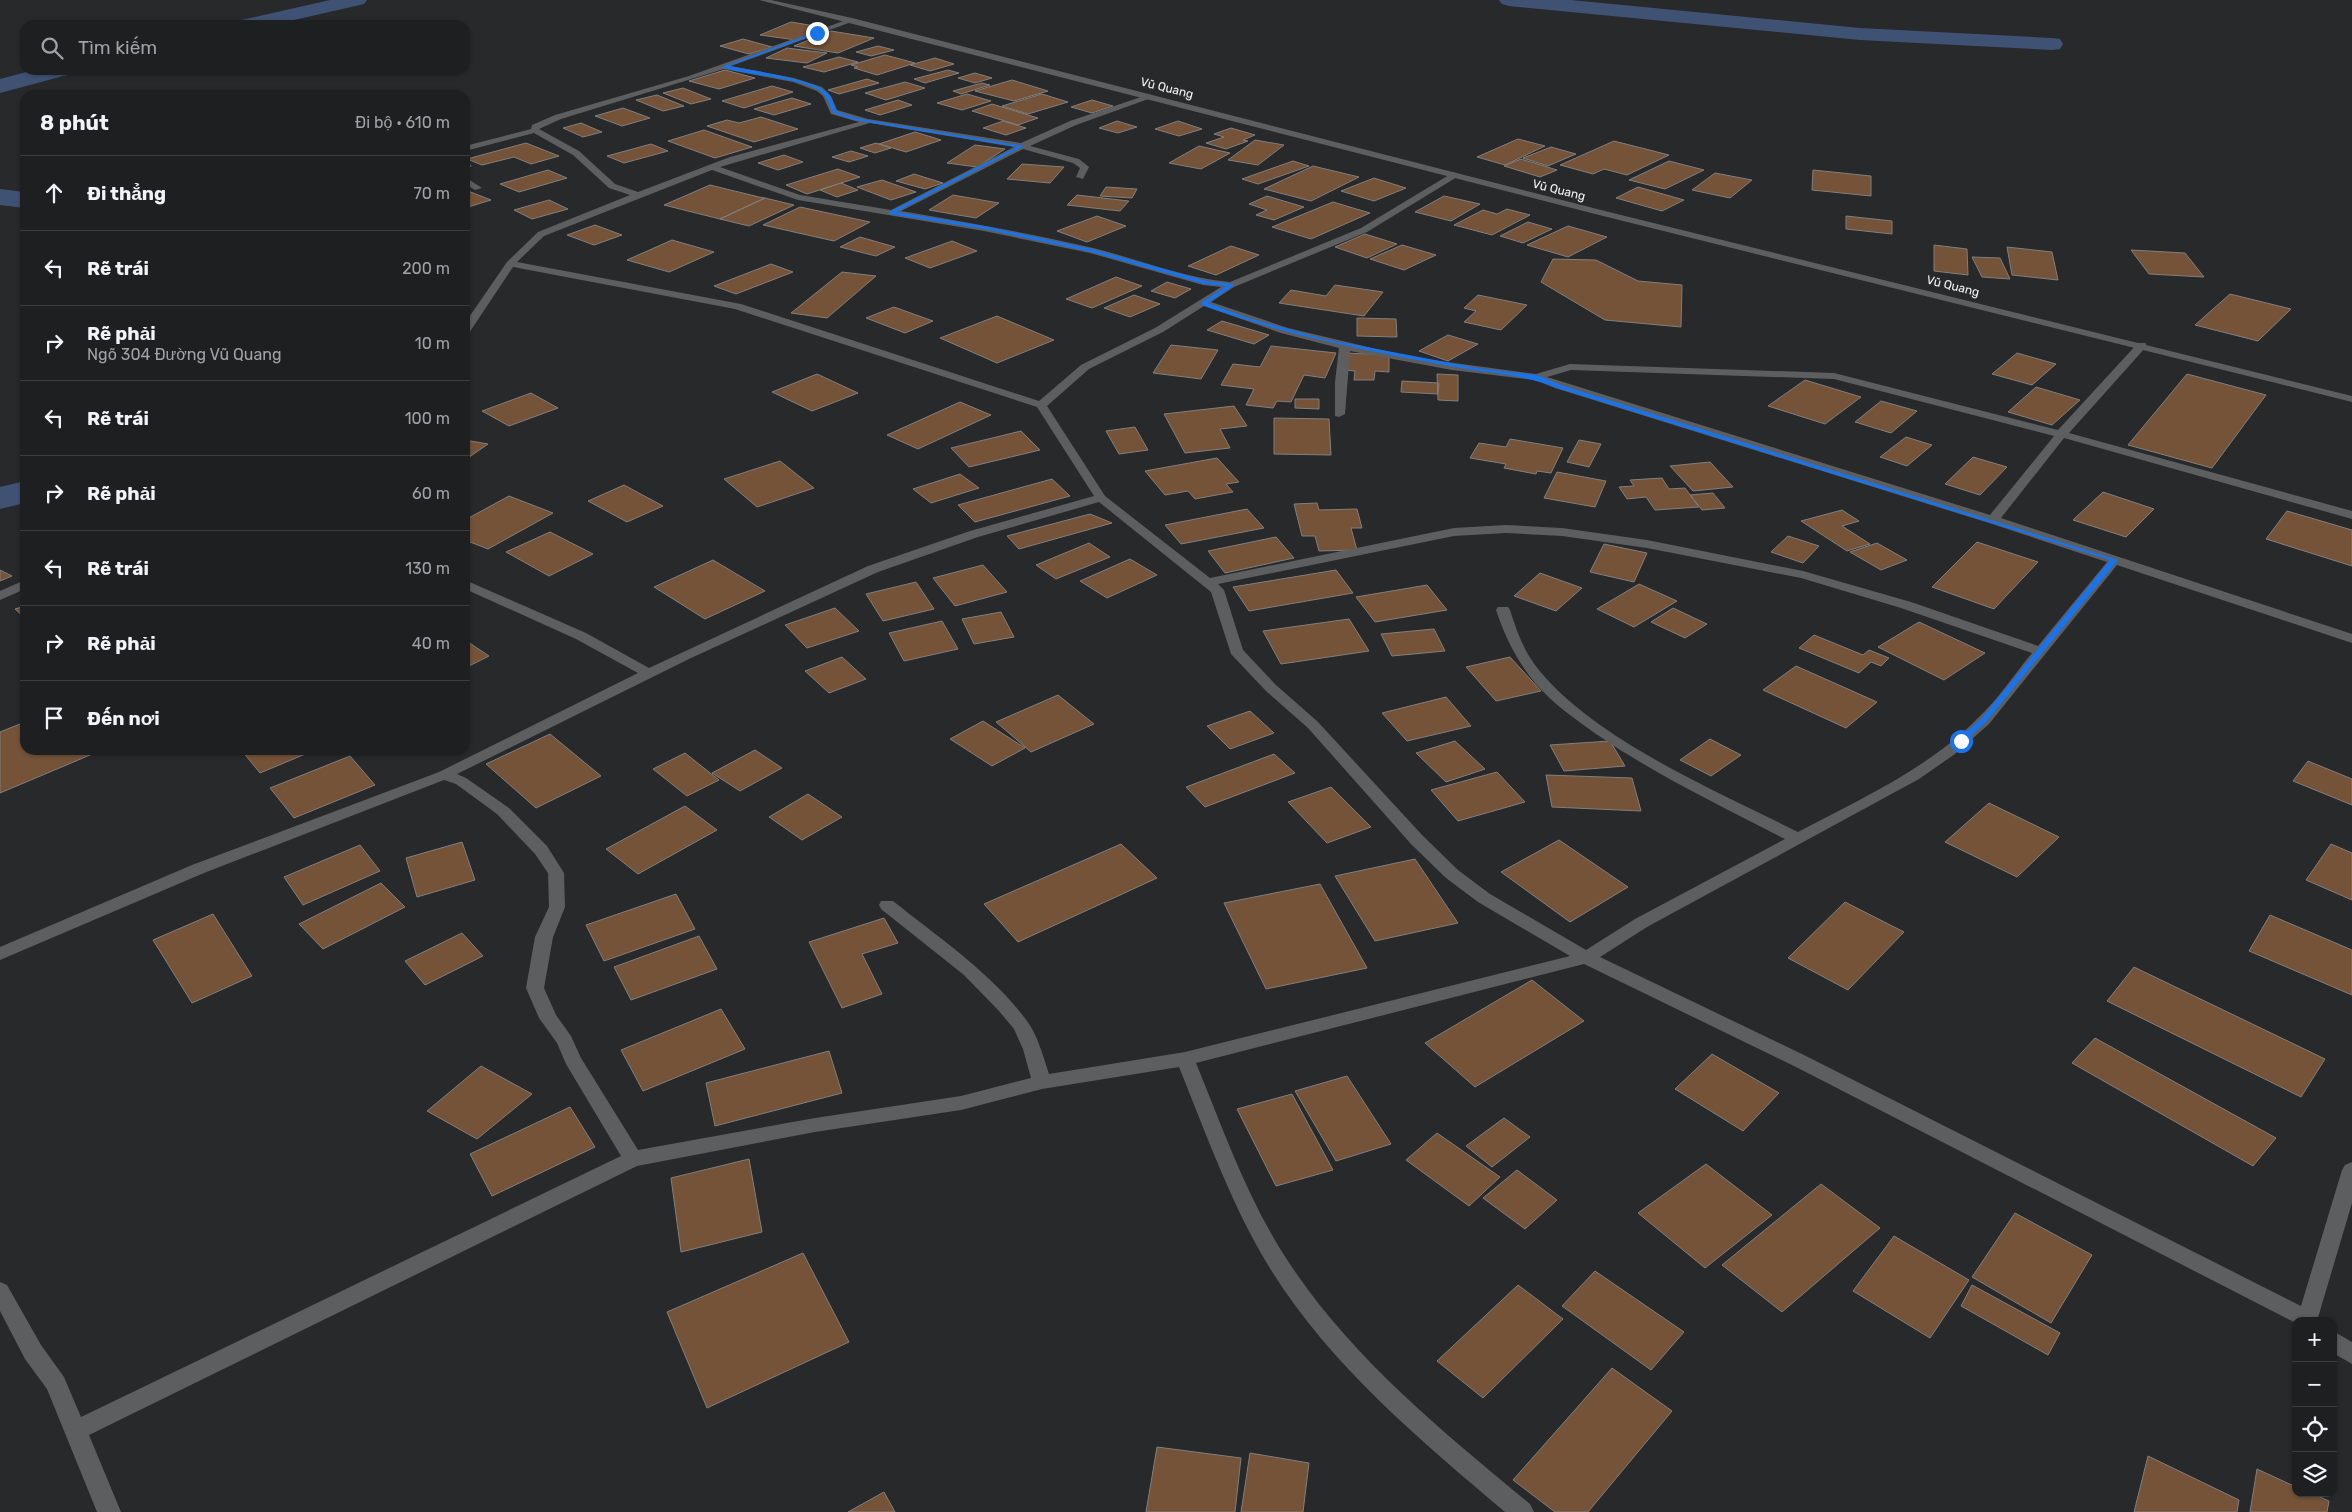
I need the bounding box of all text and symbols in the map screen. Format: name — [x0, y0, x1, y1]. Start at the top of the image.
search box — [20, 20, 470, 75]
route end — [806, 22, 829, 45]
icon: search — [38, 34, 66, 62]
text: Tìm kiếm — [78, 36, 157, 59]
street label: Vũ Quang — [1139, 75, 1195, 101]
text: 8 phút — [40, 110, 109, 135]
text: Đi bộ · 610 m — [355, 113, 450, 132]
street label: Vũ Quang — [1531, 177, 1587, 203]
icon: ahead — [40, 179, 68, 207]
text: Đi thẳng — [87, 182, 166, 205]
text: 70 m — [413, 184, 450, 203]
icon: left — [40, 254, 68, 282]
text: Rẽ trái — [87, 257, 149, 280]
text: 200 m — [402, 259, 450, 278]
street label: Vũ Quang — [1925, 273, 1981, 299]
text: Rẽ phải — [87, 322, 156, 345]
icon: right — [40, 329, 68, 357]
text: 10 m — [415, 334, 450, 353]
text: Ngõ 304 Đường Vũ Quang — [87, 345, 282, 364]
icon: left — [40, 404, 68, 432]
text: Rẽ trái — [87, 407, 149, 430]
text: 100 m — [405, 409, 450, 428]
icon: right — [40, 479, 68, 507]
text: Rẽ phải — [87, 482, 156, 505]
text: 60 m — [412, 484, 450, 503]
icon: left — [40, 554, 68, 582]
text: Rẽ trái — [87, 557, 149, 580]
text: 130 m — [405, 559, 450, 578]
icon: right — [40, 629, 68, 657]
text: Rẽ phải — [87, 632, 156, 655]
text: 40 m — [412, 634, 450, 653]
icon: arrive — [40, 704, 68, 732]
text: Đến nơi — [87, 707, 160, 730]
route start — [1950, 730, 1973, 753]
map controls — [2292, 1317, 2337, 1497]
button: + — [2292, 1317, 2337, 1362]
button: − — [2292, 1362, 2337, 1407]
button: locate — [2292, 1407, 2337, 1452]
button: layers — [2292, 1452, 2337, 1497]

